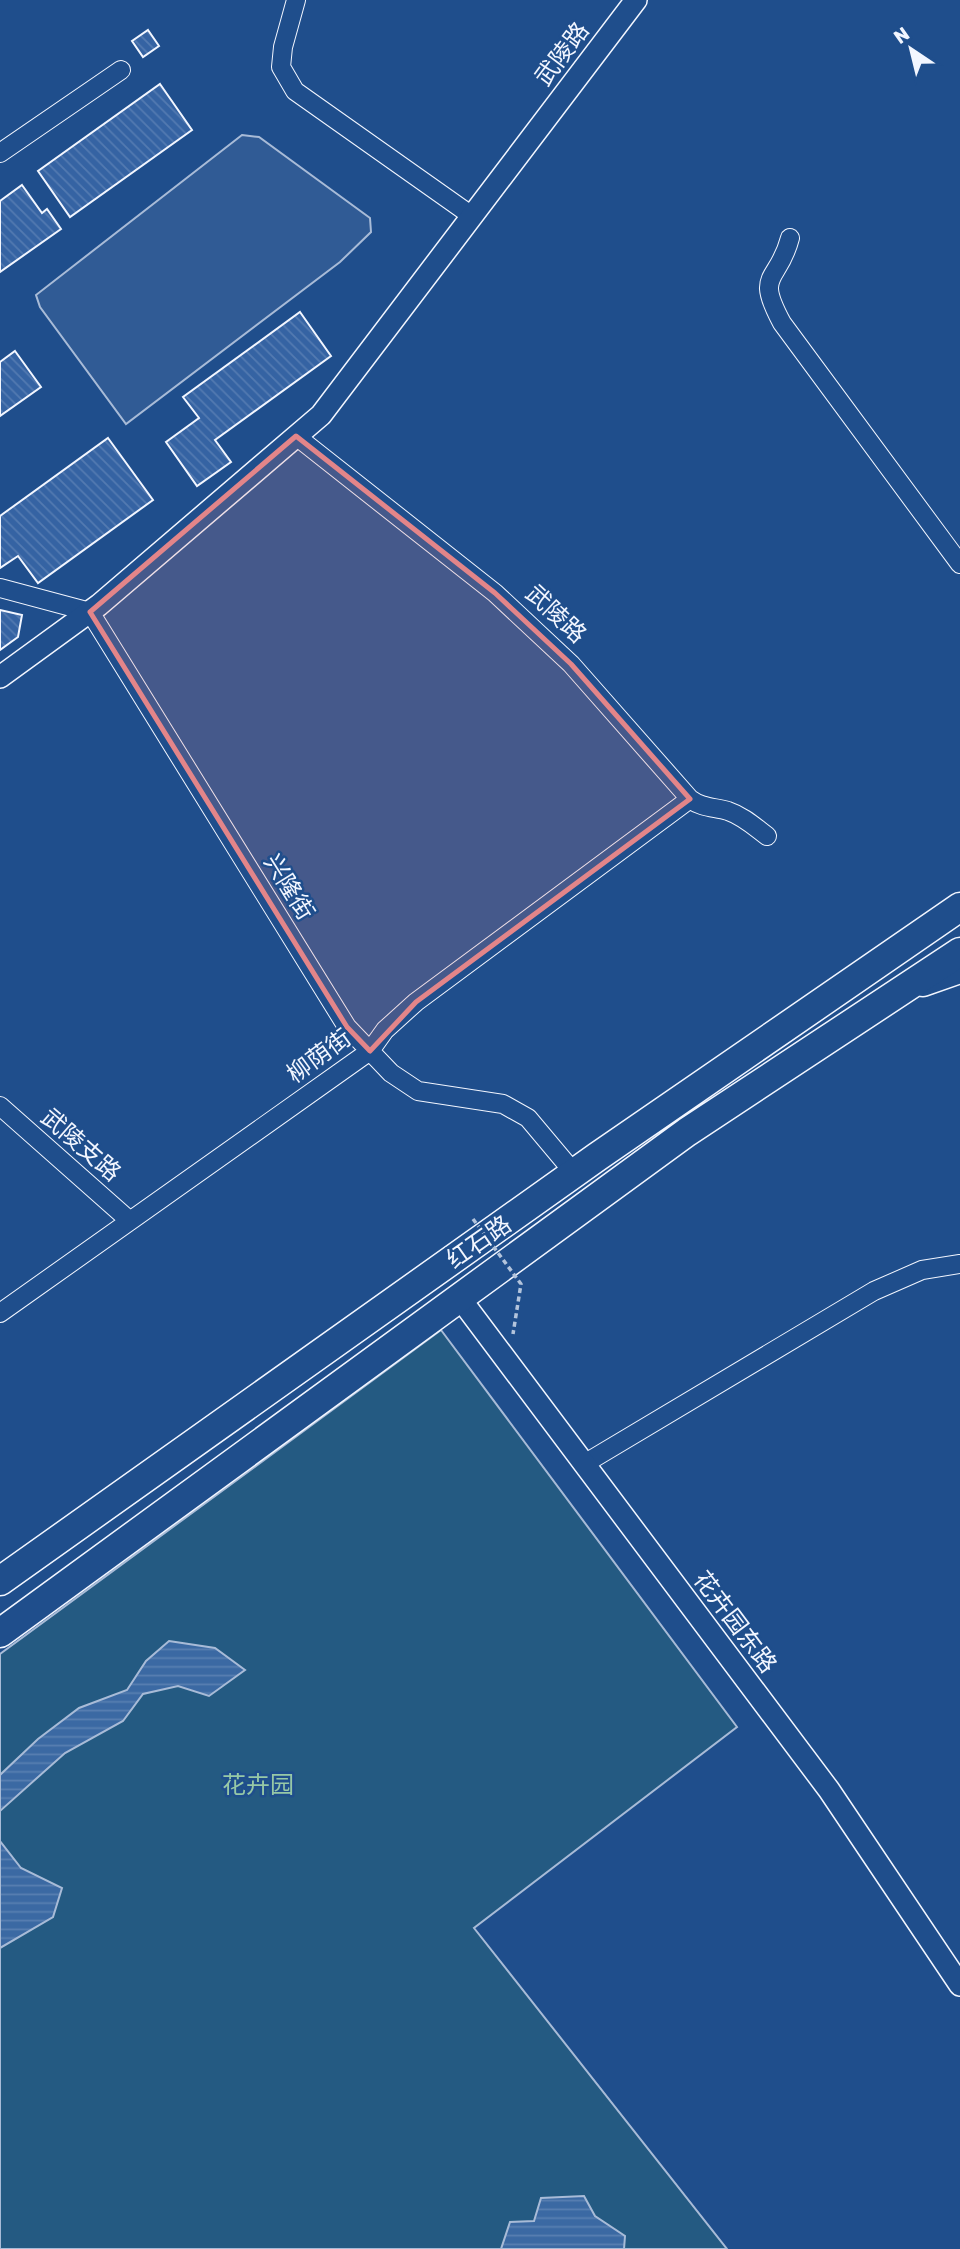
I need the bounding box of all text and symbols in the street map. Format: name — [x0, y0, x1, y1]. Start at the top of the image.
north arrow — [876, 14, 946, 84]
street label: 武陵路 — [529, 17, 595, 91]
text: N — [889, 22, 914, 49]
street label: 武陵路 — [520, 579, 592, 649]
street label: 兴隆街 — [258, 849, 320, 925]
street label: 柳荫街 — [282, 1024, 356, 1088]
street label: 武陵支路 — [36, 1103, 126, 1187]
street label: 红石路 — [441, 1210, 517, 1274]
street label: 花卉园东路 — [688, 1566, 782, 1678]
park label: 花卉园 — [222, 1771, 294, 1799]

